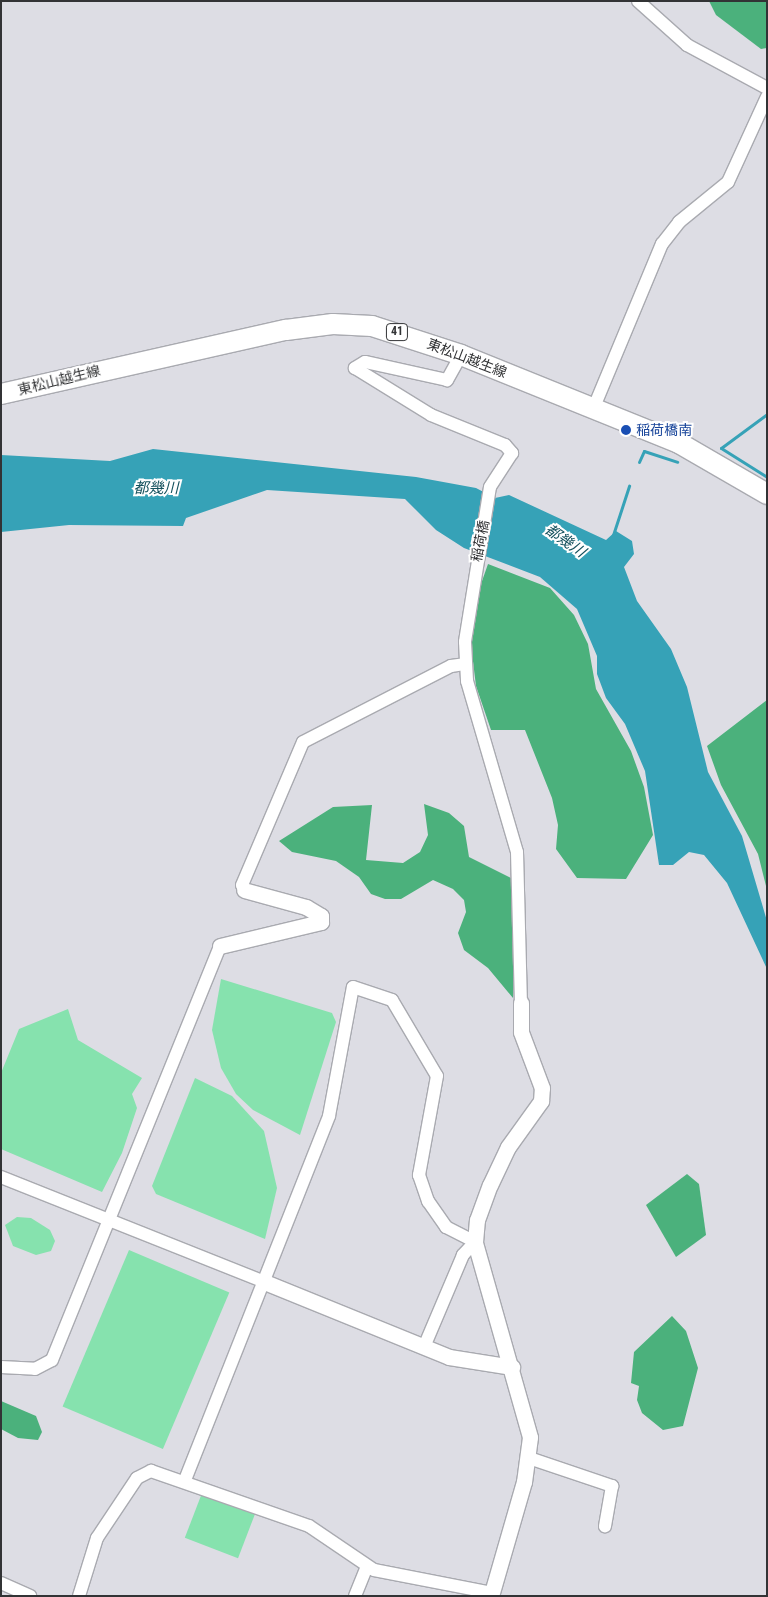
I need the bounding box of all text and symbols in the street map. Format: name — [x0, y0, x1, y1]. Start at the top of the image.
road number: 41 — [386, 322, 408, 342]
street label: 東松山越生線 — [425, 335, 509, 381]
street label: 東松山越生線 — [16, 362, 102, 398]
place label: 稲荷橋南 — [636, 422, 692, 438]
marker: 稲荷橋南 — [620, 424, 632, 436]
water label: 都幾川 — [134, 480, 178, 498]
street label: 稲荷橋 — [468, 519, 492, 563]
water label: 都幾川 — [541, 521, 589, 561]

